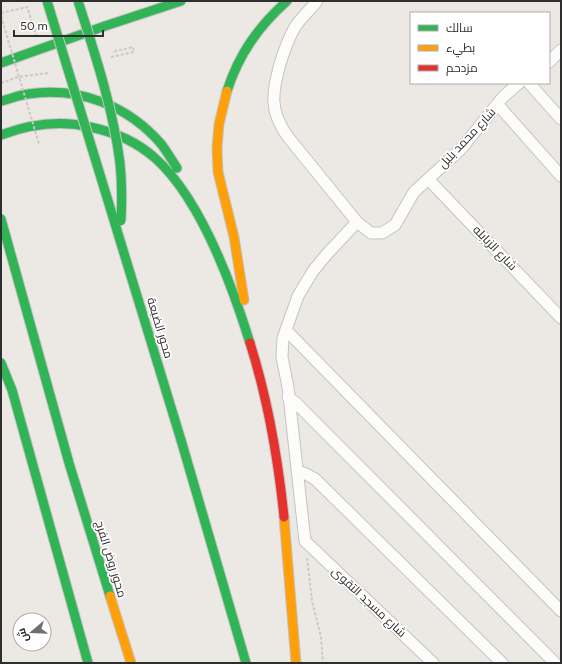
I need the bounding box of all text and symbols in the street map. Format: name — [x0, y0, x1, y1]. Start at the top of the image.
scale bar — [14, 12, 103, 38]
legend — [410, 12, 550, 84]
text: 50 m — [20, 19, 48, 33]
text: سالك — [446, 21, 473, 35]
text: بطيء — [446, 41, 475, 58]
text: مزدحم — [446, 61, 478, 76]
street label: شارع محمد بلبل — [435, 105, 499, 172]
street label: شارع الزبابله — [469, 223, 520, 274]
street label: محور الضبعة — [144, 296, 176, 360]
street label: محور روض الفرج — [92, 519, 129, 599]
street label: شارع مسجد التقوى — [328, 564, 409, 641]
north arrow — [12, 612, 52, 652]
text: ش — [15, 626, 31, 644]

